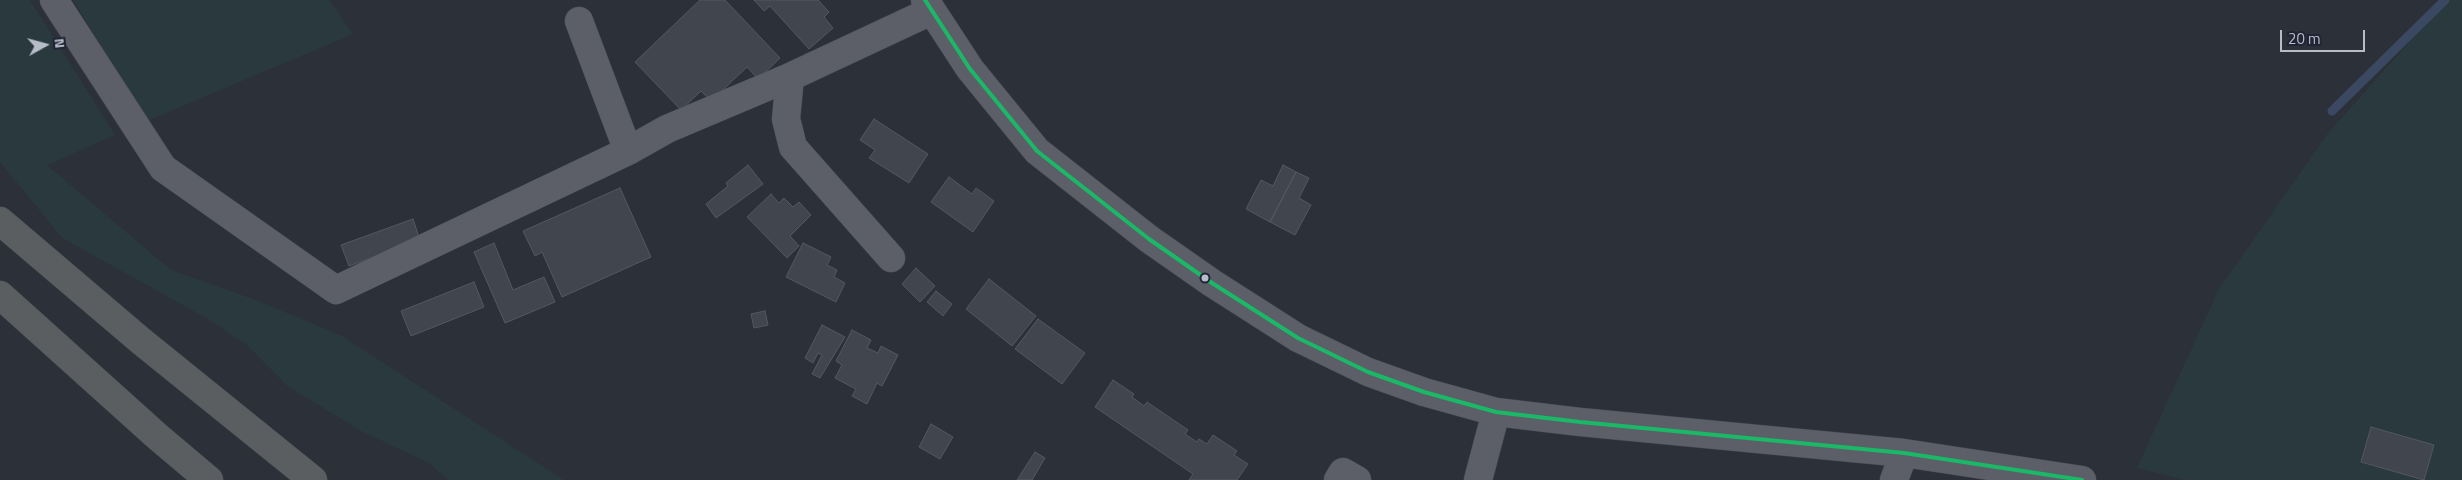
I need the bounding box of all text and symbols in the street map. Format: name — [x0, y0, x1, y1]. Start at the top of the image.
north arrow — [20, 20, 70, 70]
scale bar — [2282, 20, 2367, 52]
text: 20 m — [2288, 27, 2321, 50]
text: N — [49, 37, 71, 49]
unlabelled marker — [1200, 273, 1210, 283]

